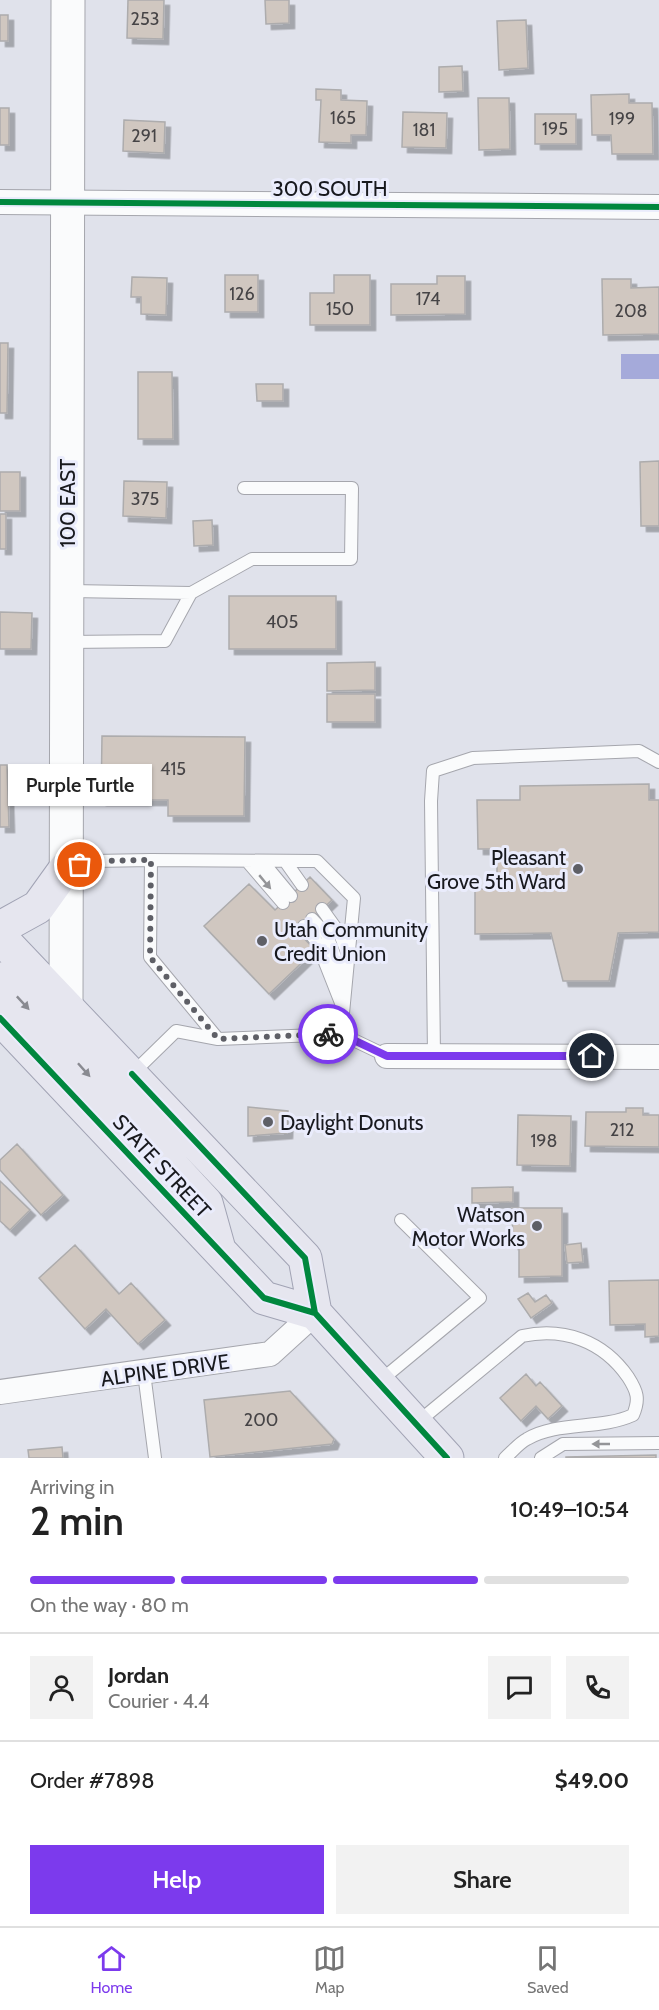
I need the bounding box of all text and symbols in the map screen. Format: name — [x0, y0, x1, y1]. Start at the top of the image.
house number: 253 — [131, 8, 159, 30]
house number: 165 — [330, 107, 356, 129]
house number: 199 — [609, 108, 635, 130]
house number: 195 — [542, 118, 568, 140]
house number: 181 — [413, 119, 435, 141]
house number: 291 — [131, 125, 157, 147]
street label: 300 SOUTH — [272, 176, 388, 201]
house number: 126 — [229, 283, 255, 305]
house number: 174 — [416, 288, 440, 310]
house number: 150 — [326, 298, 354, 320]
house number: 208 — [615, 300, 647, 322]
street label: 100 EAST — [55, 459, 80, 547]
house number: 375 — [131, 488, 159, 510]
house number: 405 — [266, 611, 298, 633]
house number: 415 — [160, 758, 186, 780]
callout: Purple Turtle — [8, 763, 152, 805]
text: Purple Turtle — [26, 773, 134, 797]
pin — [54, 839, 105, 890]
place label: Pleasant Grove 5th Ward — [427, 845, 566, 894]
icon: bag — [63, 848, 96, 881]
marker: Pleasant Grove 5th Ward — [571, 862, 585, 876]
one-way arrow — [258, 874, 271, 890]
place label: Utah Community Credit Union — [274, 917, 429, 966]
marker: Utah Community Credit Union — [255, 934, 269, 948]
one-way arrow — [15, 996, 29, 1010]
courier — [298, 1004, 358, 1064]
icon: bike — [312, 1018, 345, 1051]
pin — [566, 1030, 617, 1081]
icon: home — [575, 1039, 608, 1072]
one-way arrow — [77, 1063, 91, 1077]
street label: STATE STREET — [108, 1109, 216, 1223]
place label: Daylight Donuts — [280, 1110, 424, 1135]
marker: Daylight Donuts — [261, 1115, 275, 1129]
house number: 212 — [610, 1119, 634, 1141]
house number: 198 — [530, 1130, 558, 1152]
place label: Watson Motor Works — [412, 1202, 525, 1251]
marker: Watson Motor Works — [530, 1219, 544, 1233]
street label: ALPINE DRIVE — [99, 1349, 231, 1391]
house number: 200 — [244, 1409, 278, 1431]
one-way arrow — [591, 1439, 610, 1449]
text: Arriving in — [30, 1475, 114, 1499]
text: 10:49–10:54 — [510, 1496, 629, 1523]
text: 2 min — [30, 1497, 124, 1545]
text: On the way · 80 m — [30, 1593, 189, 1617]
button: person — [30, 1656, 93, 1719]
button: chat — [488, 1656, 551, 1719]
button: phone — [566, 1656, 629, 1719]
text: Jordan — [108, 1662, 169, 1689]
text: Courier · 4.4 — [108, 1689, 209, 1713]
text: Order #7898 — [30, 1767, 155, 1794]
text: $49.00 — [555, 1767, 629, 1794]
button: Help — [30, 1845, 324, 1914]
button: Share — [336, 1845, 629, 1914]
tab: Home — [90, 1942, 133, 1997]
tab: Map — [313, 1942, 346, 1997]
tab: Saved — [527, 1942, 569, 1997]

